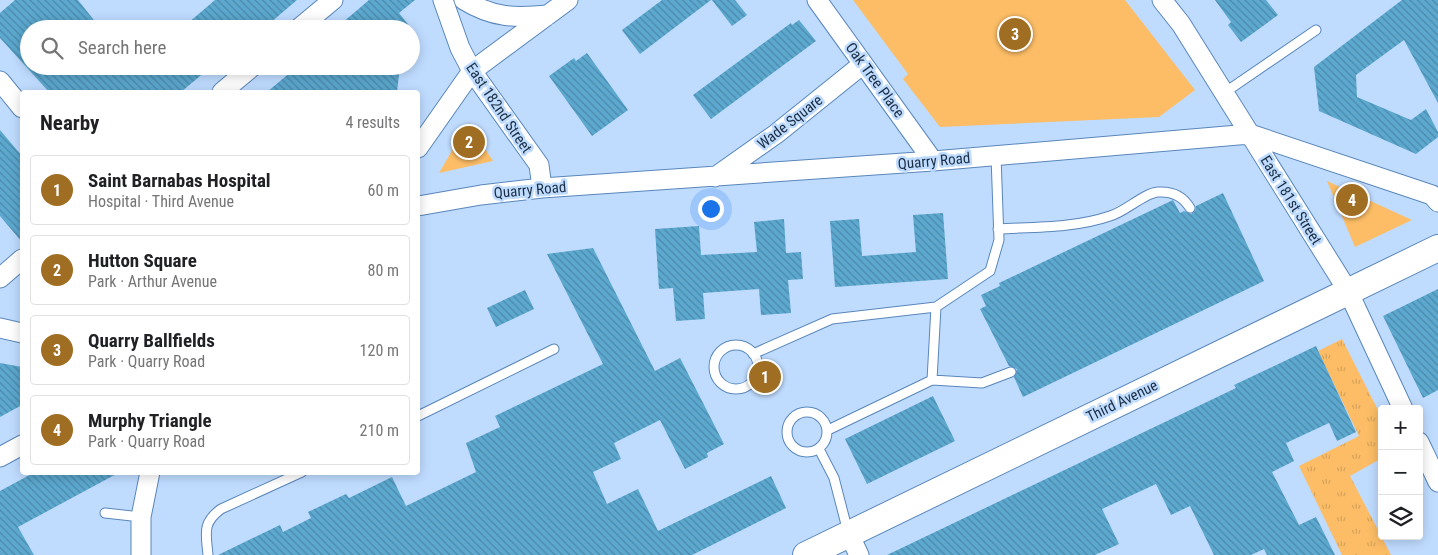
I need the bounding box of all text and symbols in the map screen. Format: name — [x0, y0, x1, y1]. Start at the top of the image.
pin: 3 — [999, 15, 1031, 53]
search box — [20, 20, 420, 75]
icon: search — [38, 34, 66, 62]
text: Search here — [78, 36, 166, 59]
street label: Oak Tree Place — [842, 39, 908, 121]
street label: East 182nd Street — [462, 59, 536, 157]
street label: Wade Square — [754, 91, 826, 153]
text: Nearby — [40, 111, 99, 135]
text: 4 results — [345, 113, 400, 132]
pin: 2 — [453, 123, 485, 161]
street label: Quarry Road — [897, 149, 971, 173]
street label: East 181st Street — [1256, 152, 1326, 248]
text: Saint Barnabas Hospital — [88, 169, 271, 192]
street label: Quarry Road — [493, 178, 567, 202]
text: 1 — [53, 181, 61, 200]
text: 60 m — [367, 181, 399, 200]
pin: 4 — [1336, 181, 1368, 219]
text: Hospital · Third Avenue — [88, 192, 234, 211]
your location — [698, 196, 724, 222]
text: Hutton Square — [88, 249, 197, 272]
text: 2 — [53, 261, 61, 280]
text: 80 m — [367, 261, 399, 280]
text: Park · Arthur Avenue — [88, 272, 217, 291]
text: Quarry Ballfields — [88, 329, 215, 352]
text: 3 — [53, 341, 61, 360]
text: 120 m — [360, 341, 399, 360]
text: Park · Quarry Road — [88, 352, 205, 371]
pin: 1 — [749, 358, 781, 396]
street label: Third Avenue — [1083, 376, 1161, 426]
map controls — [1378, 405, 1423, 540]
button: + — [1378, 405, 1423, 450]
text: Murphy Triangle — [88, 409, 212, 432]
text: 4 — [53, 421, 61, 440]
text: 210 m — [360, 421, 399, 440]
text: Park · Quarry Road — [88, 432, 205, 451]
button: − — [1378, 450, 1423, 495]
button: layers — [1378, 495, 1423, 540]

